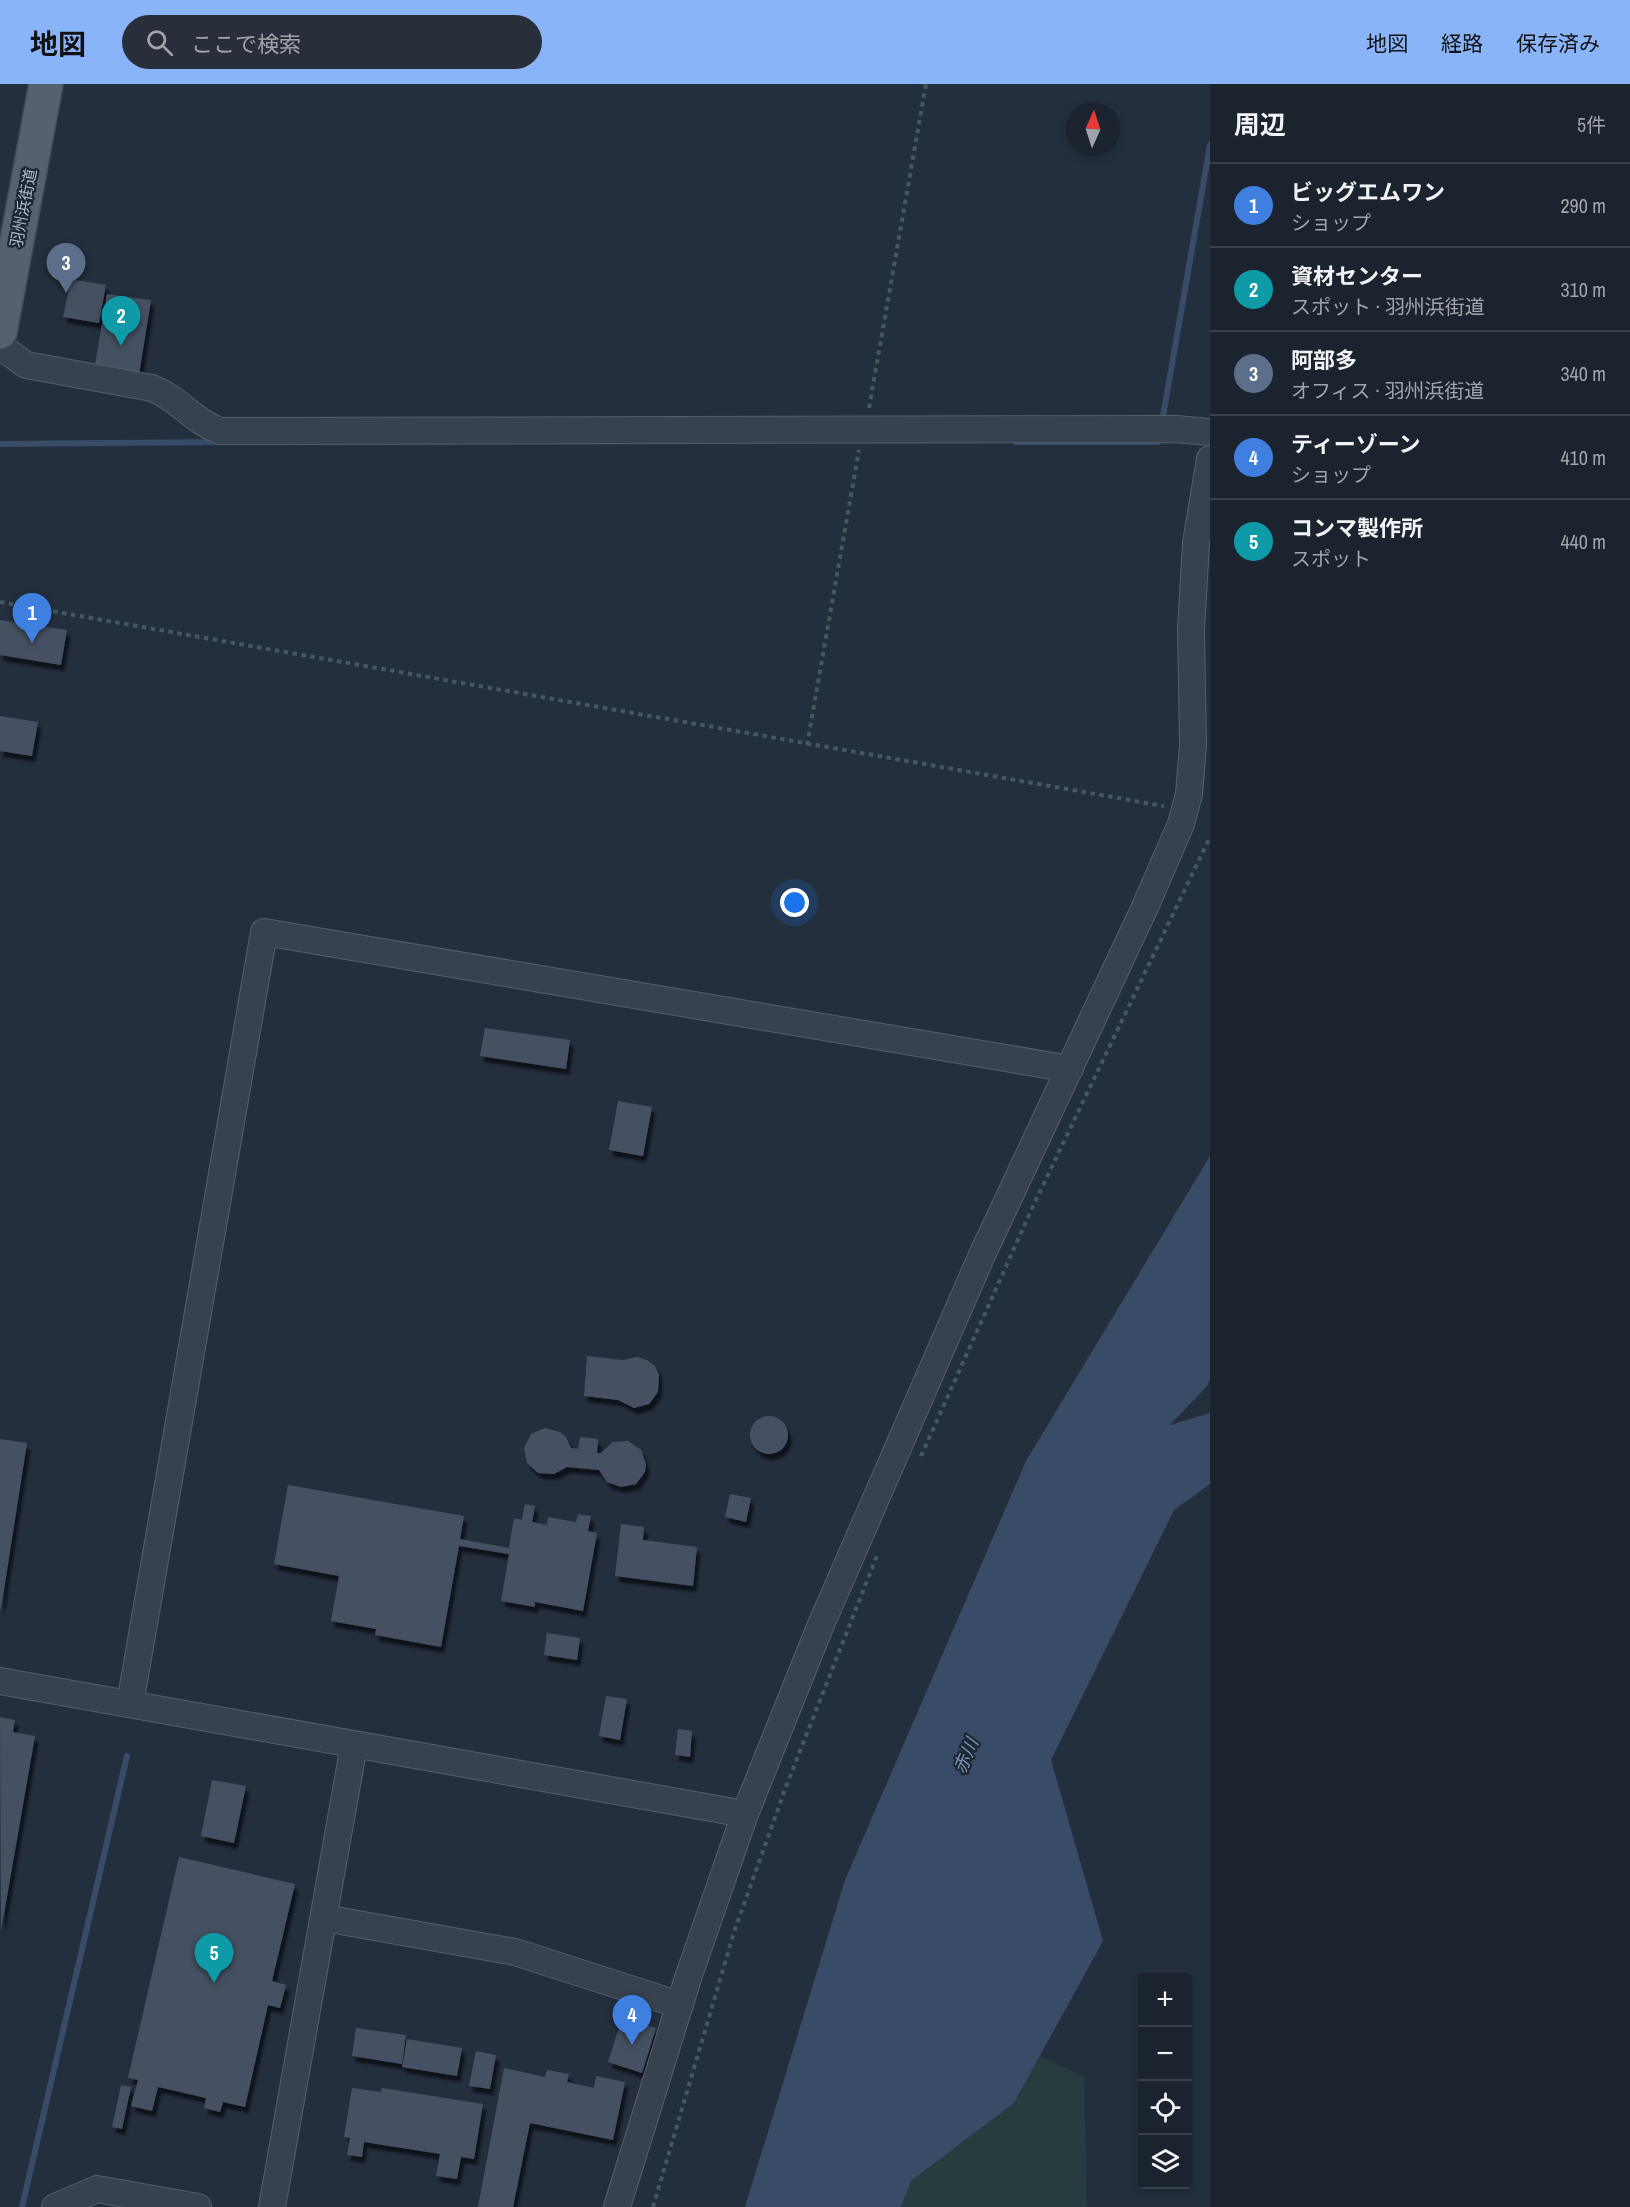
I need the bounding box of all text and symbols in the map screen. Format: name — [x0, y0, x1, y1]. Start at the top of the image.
search box — [122, 15, 542, 69]
text: 地図 — [30, 25, 86, 63]
icon: search — [143, 26, 176, 59]
text: ここで検索 — [191, 29, 301, 59]
text: 地図 — [1366, 29, 1408, 58]
text: 経路 — [1441, 29, 1483, 58]
text: 保存済み — [1516, 29, 1600, 58]
north arrow — [1066, 102, 1120, 156]
text: 周辺 — [1234, 107, 1286, 142]
text: 5件 — [1577, 111, 1606, 138]
street label: 羽州浜街道 — [5, 167, 41, 249]
text: ビッグエムワン — [1291, 177, 1445, 207]
text: 1 — [1249, 192, 1258, 219]
text: 290 m — [1560, 192, 1606, 219]
text: ショップ — [1291, 209, 1371, 236]
pin: 3 — [46, 244, 86, 293]
text: 資材センター — [1291, 261, 1423, 291]
text: 2 — [1249, 276, 1258, 303]
text: 310 m — [1560, 276, 1606, 303]
text: スポット · 羽州浜街道 — [1291, 293, 1485, 320]
pin: 2 — [102, 296, 140, 346]
text: 阿部多 — [1291, 345, 1357, 375]
text: 3 — [1249, 360, 1258, 387]
text: 340 m — [1560, 360, 1606, 387]
text: オフィス · 羽州浜街道 — [1291, 377, 1484, 404]
text: ティーゾーン — [1291, 429, 1421, 459]
text: 4 — [1249, 444, 1258, 471]
text: 410 m — [1560, 444, 1606, 471]
text: ショップ — [1291, 461, 1371, 488]
text: コンマ製作所 — [1291, 513, 1423, 543]
text: 5 — [1249, 528, 1258, 555]
text: 440 m — [1560, 528, 1606, 555]
text: スポット — [1291, 545, 1371, 572]
pin: 1 — [12, 594, 51, 643]
your location — [780, 888, 809, 917]
water label: 赤川 — [947, 1733, 985, 1777]
pin: 5 — [194, 1934, 234, 1983]
map controls — [1138, 1973, 1192, 2189]
button: + — [1138, 1973, 1192, 2027]
pin: 4 — [612, 1996, 652, 2045]
button: − — [1138, 2027, 1192, 2081]
button: locate — [1138, 2081, 1192, 2135]
button: layers — [1138, 2135, 1192, 2189]

